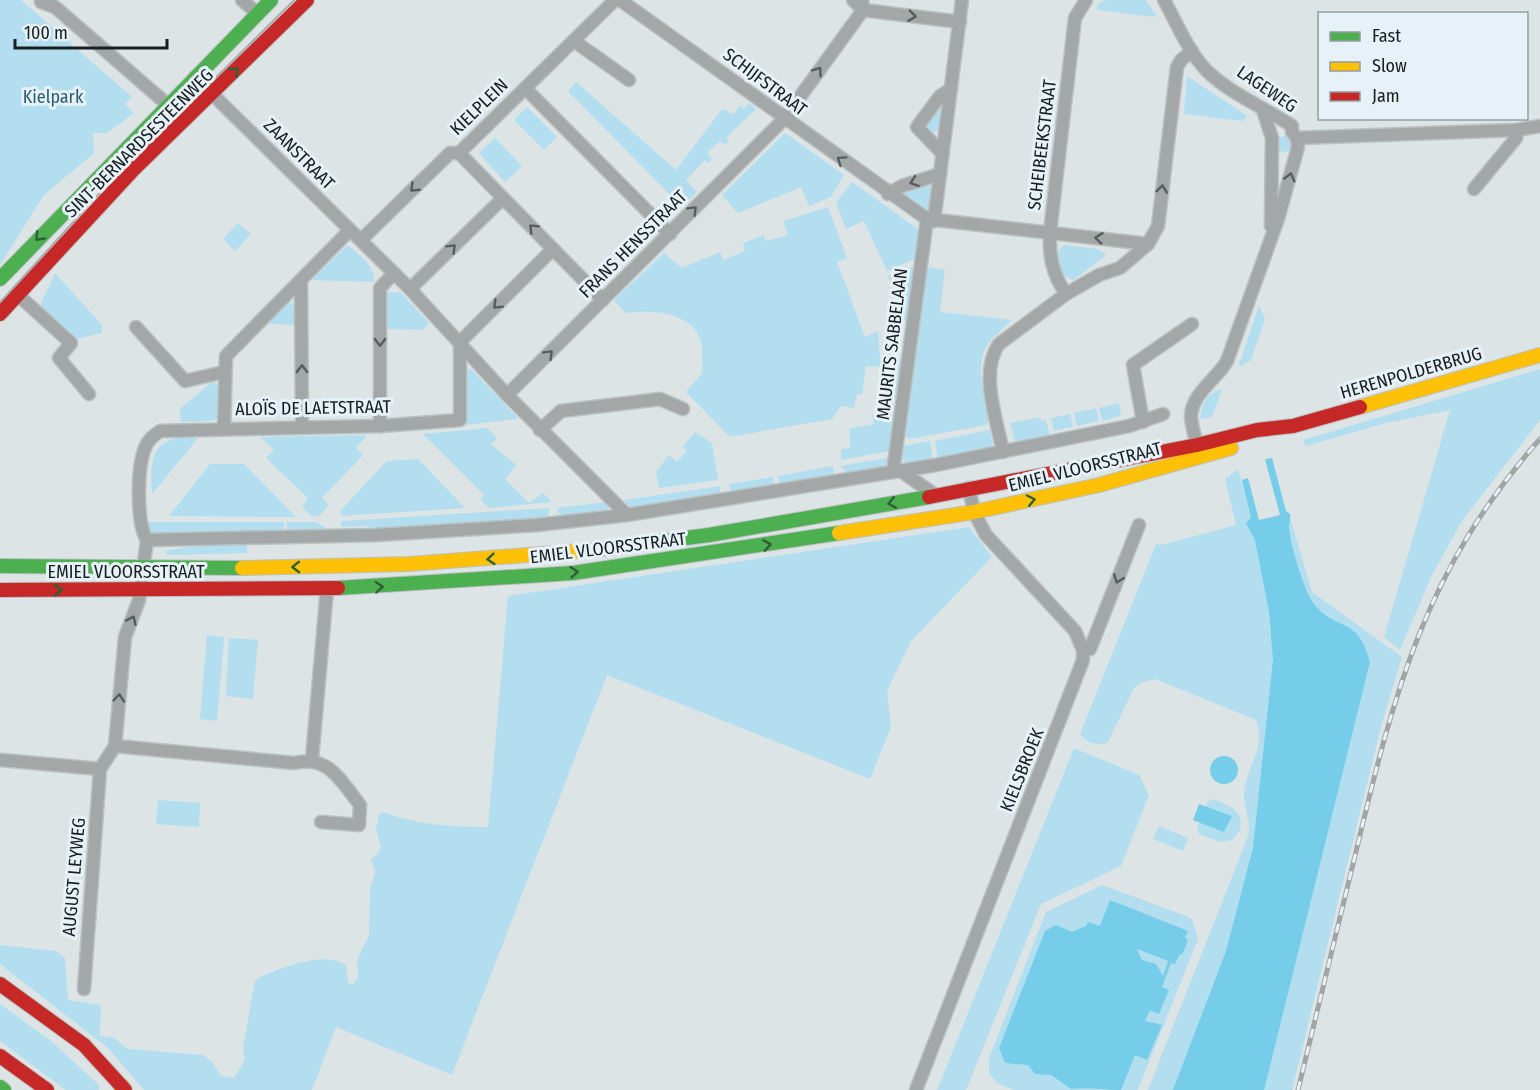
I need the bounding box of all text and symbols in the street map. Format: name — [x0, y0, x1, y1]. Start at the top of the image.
one-way arrow — [907, 9, 916, 21]
scale bar — [15, 12, 166, 50]
legend — [1318, 12, 1528, 120]
text: 100 m — [24, 22, 68, 44]
text: Fast — [1372, 25, 1401, 47]
street label: SCHIJFSTRAAT — [719, 43, 812, 121]
text: Slow — [1372, 55, 1407, 77]
street label: LAGEWEG — [1233, 61, 1301, 117]
street label: SINT-BERNARDSESTEENWEG — [60, 64, 218, 222]
one-way arrow — [228, 67, 239, 78]
one-way arrow — [811, 67, 822, 78]
street label: KIELPLEIN — [445, 74, 513, 140]
street label: SCHEIBEEKSTRAAT — [1023, 78, 1061, 211]
text: Jam — [1372, 85, 1400, 107]
park label: Kielpark — [23, 86, 84, 108]
street label: ZAANSTRAAT — [259, 114, 340, 195]
one-way arrow — [836, 156, 847, 167]
one-way arrow — [1282, 172, 1295, 182]
one-way arrow — [909, 174, 920, 187]
one-way arrow — [411, 181, 421, 192]
one-way arrow — [1156, 184, 1168, 193]
street label: FRANS HENSSTRAAT — [575, 185, 692, 302]
one-way arrow — [686, 206, 697, 217]
one-way arrow — [529, 225, 540, 236]
one-way arrow — [35, 231, 46, 241]
one-way arrow — [1095, 232, 1104, 245]
one-way arrow — [444, 245, 455, 256]
street label: MAURITS SABBELAAN — [872, 267, 912, 421]
one-way arrow — [494, 298, 505, 309]
one-way arrow — [374, 337, 386, 346]
street label: HERENPOLDERBRUG — [1338, 342, 1484, 404]
one-way arrow — [541, 350, 552, 361]
one-way arrow — [296, 364, 308, 373]
street label: ALOÏS DE LAETSTRAAT — [235, 396, 392, 420]
street label: EMIEL VLOORSSTRAAT — [1006, 437, 1164, 497]
one-way arrow — [1026, 494, 1036, 507]
one-way arrow — [887, 496, 897, 509]
street label: EMIEL VLOORSSTRAAT — [529, 527, 688, 568]
one-way arrow — [762, 540, 772, 552]
one-way arrow — [486, 552, 495, 565]
street label: EMIEL VLOORSSTRAAT — [48, 561, 205, 583]
one-way arrow — [292, 561, 301, 573]
one-way arrow — [569, 566, 578, 579]
one-way arrow — [1112, 574, 1125, 584]
one-way arrow — [375, 580, 384, 593]
one-way arrow — [54, 584, 63, 596]
one-way arrow — [125, 616, 137, 627]
one-way arrow — [112, 694, 125, 703]
street label: KIELSBROEK — [995, 725, 1049, 815]
street label: AUGUST LEYWEG — [58, 817, 90, 937]

